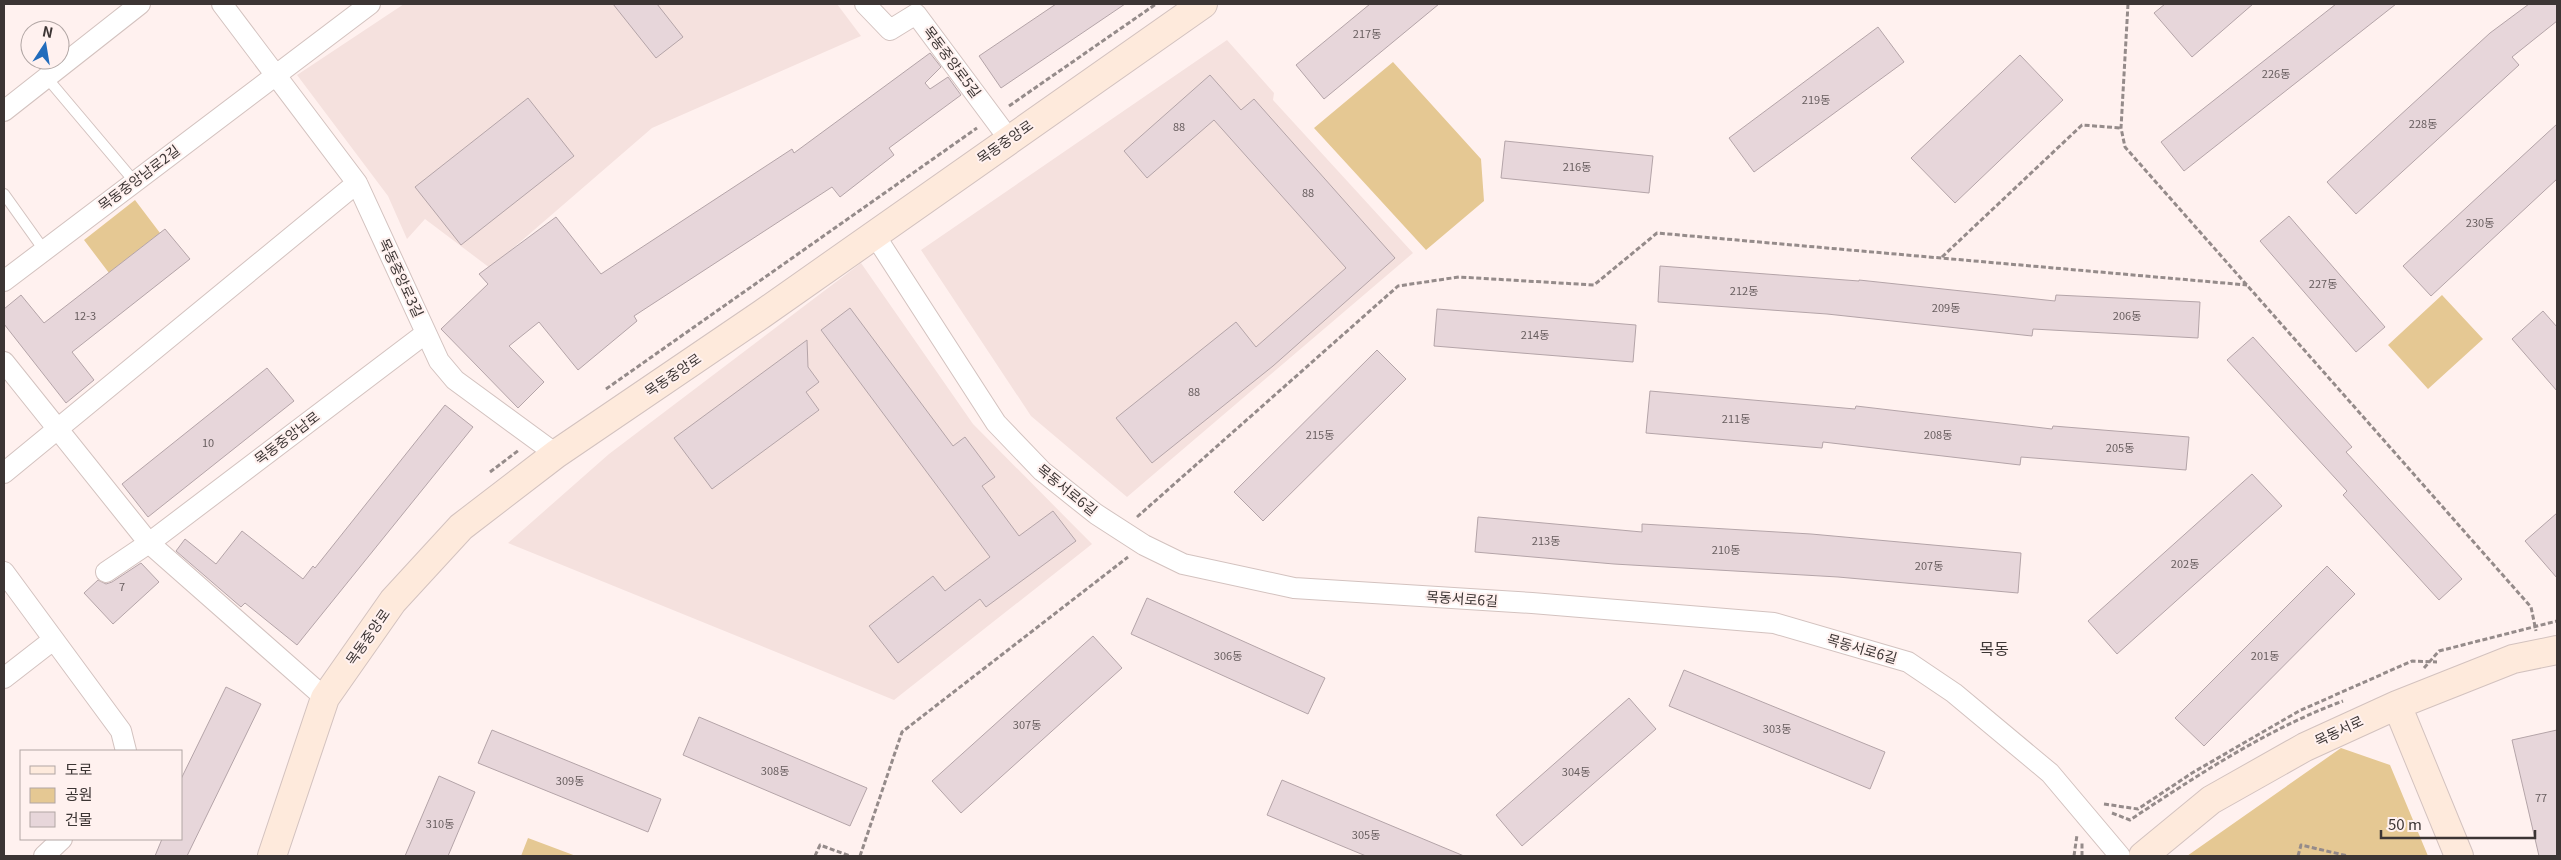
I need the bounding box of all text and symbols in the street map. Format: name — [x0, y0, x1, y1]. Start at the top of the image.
north arrow — [20, 20, 70, 70]
text: N — [41, 20, 55, 42]
street label: 목동중앙로5길 — [919, 21, 986, 101]
house number: 217동 — [1353, 25, 1381, 41]
house number: 226동 — [2262, 65, 2290, 81]
house number: 219동 — [1802, 91, 1830, 107]
street label: 목동중앙로 — [972, 114, 1037, 168]
house number: 228동 — [2409, 115, 2437, 131]
house number: 88 — [1173, 118, 1185, 134]
street label: 목동중앙남로2길 — [93, 140, 184, 215]
house number: 216동 — [1563, 158, 1591, 174]
house number: 88 — [1302, 184, 1314, 200]
house number: 230동 — [2466, 214, 2494, 230]
street label: 목동중앙로3길 — [375, 235, 429, 320]
house number: 227동 — [2309, 275, 2337, 291]
house number: 212동 — [1730, 282, 1758, 298]
house number: 209동 — [1932, 299, 1960, 315]
house number: 12-3 — [74, 307, 96, 323]
house number: 206동 — [2113, 307, 2141, 323]
house number: 214동 — [1521, 326, 1549, 342]
street label: 목동중앙로 — [640, 348, 705, 400]
house number: 88 — [1188, 383, 1200, 399]
street label: 목동중앙남로 — [250, 406, 323, 468]
house number: 211동 — [1722, 410, 1750, 426]
house number: 215동 — [1306, 426, 1334, 442]
house number: 208동 — [1924, 426, 1952, 442]
house number: 10 — [202, 434, 214, 450]
house number: 205동 — [2106, 439, 2134, 455]
street label: 목동서로6길 — [1033, 459, 1102, 520]
house number: 213동 — [1532, 532, 1560, 548]
house number: 210동 — [1712, 541, 1740, 557]
house number: 202동 — [2171, 555, 2199, 571]
house number: 207동 — [1915, 557, 1943, 573]
house number: 7 — [119, 578, 125, 594]
street label: 목동서로6길 — [1425, 586, 1499, 610]
street label: 목동중앙로 — [341, 604, 394, 669]
street label: 목동서로6길 — [1825, 628, 1900, 668]
district label: 목동 — [1979, 636, 2009, 660]
house number: 306동 — [1214, 647, 1242, 663]
house number: 201동 — [2251, 647, 2279, 663]
street label: 목동서로 — [2311, 710, 2366, 750]
house number: 307동 — [1013, 716, 1041, 732]
house number: 303동 — [1763, 720, 1791, 736]
legend — [20, 750, 182, 840]
text: 도로 — [65, 758, 93, 779]
house number: 308동 — [761, 762, 789, 778]
house number: 304동 — [1562, 763, 1590, 779]
house number: 309동 — [556, 772, 584, 788]
text: 공원 — [65, 783, 93, 804]
house number: 77 — [2535, 789, 2547, 805]
text: 건물 — [65, 808, 93, 829]
scale bar — [2381, 808, 2535, 840]
text: 50 m — [2388, 813, 2422, 834]
house number: 310동 — [426, 815, 454, 831]
house number: 305동 — [1352, 826, 1380, 842]

